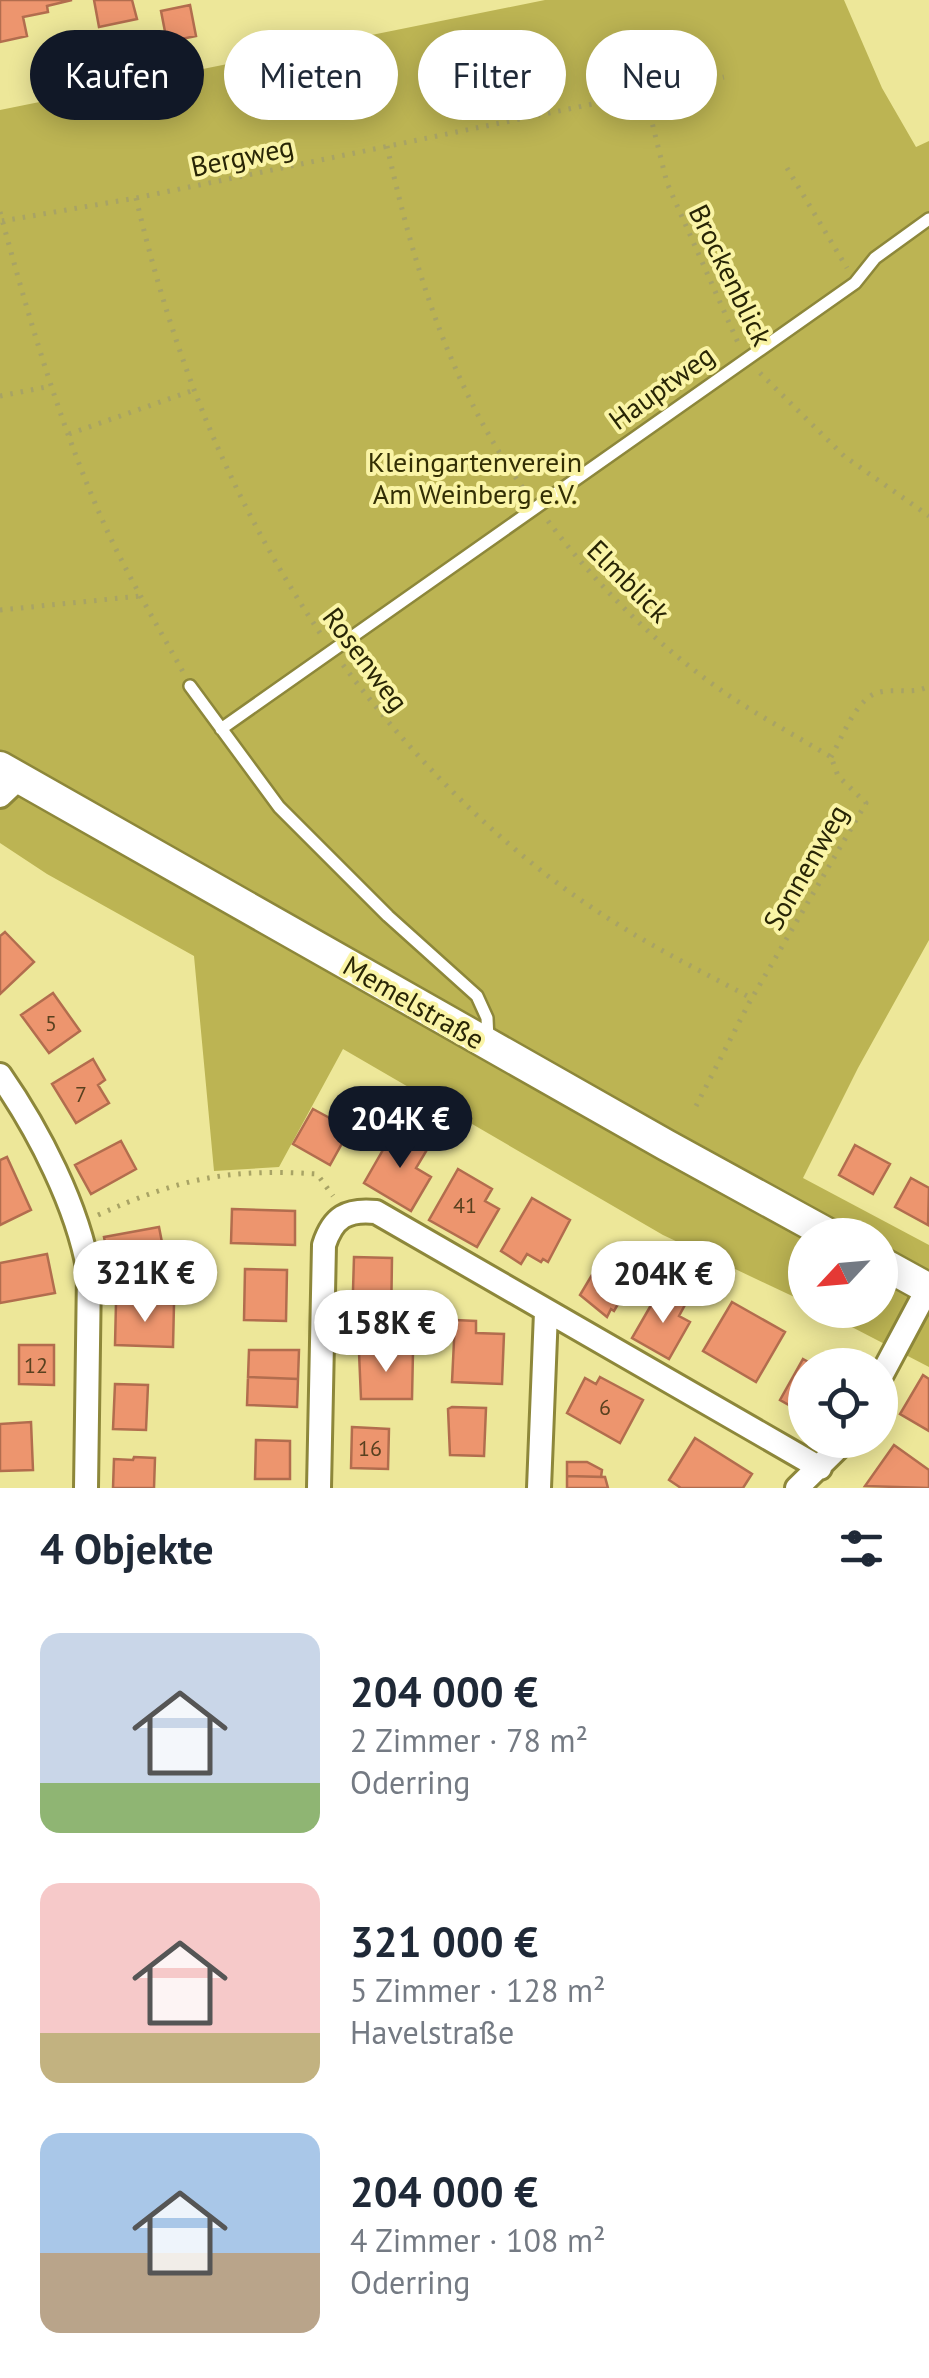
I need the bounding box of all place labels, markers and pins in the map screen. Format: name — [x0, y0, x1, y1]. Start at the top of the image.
pin: 204K € — [319, 1086, 481, 1171]
pin: 321K € — [64, 1240, 226, 1325]
pin: 204K € — [582, 1241, 744, 1326]
pin: 158K € — [305, 1290, 467, 1375]

